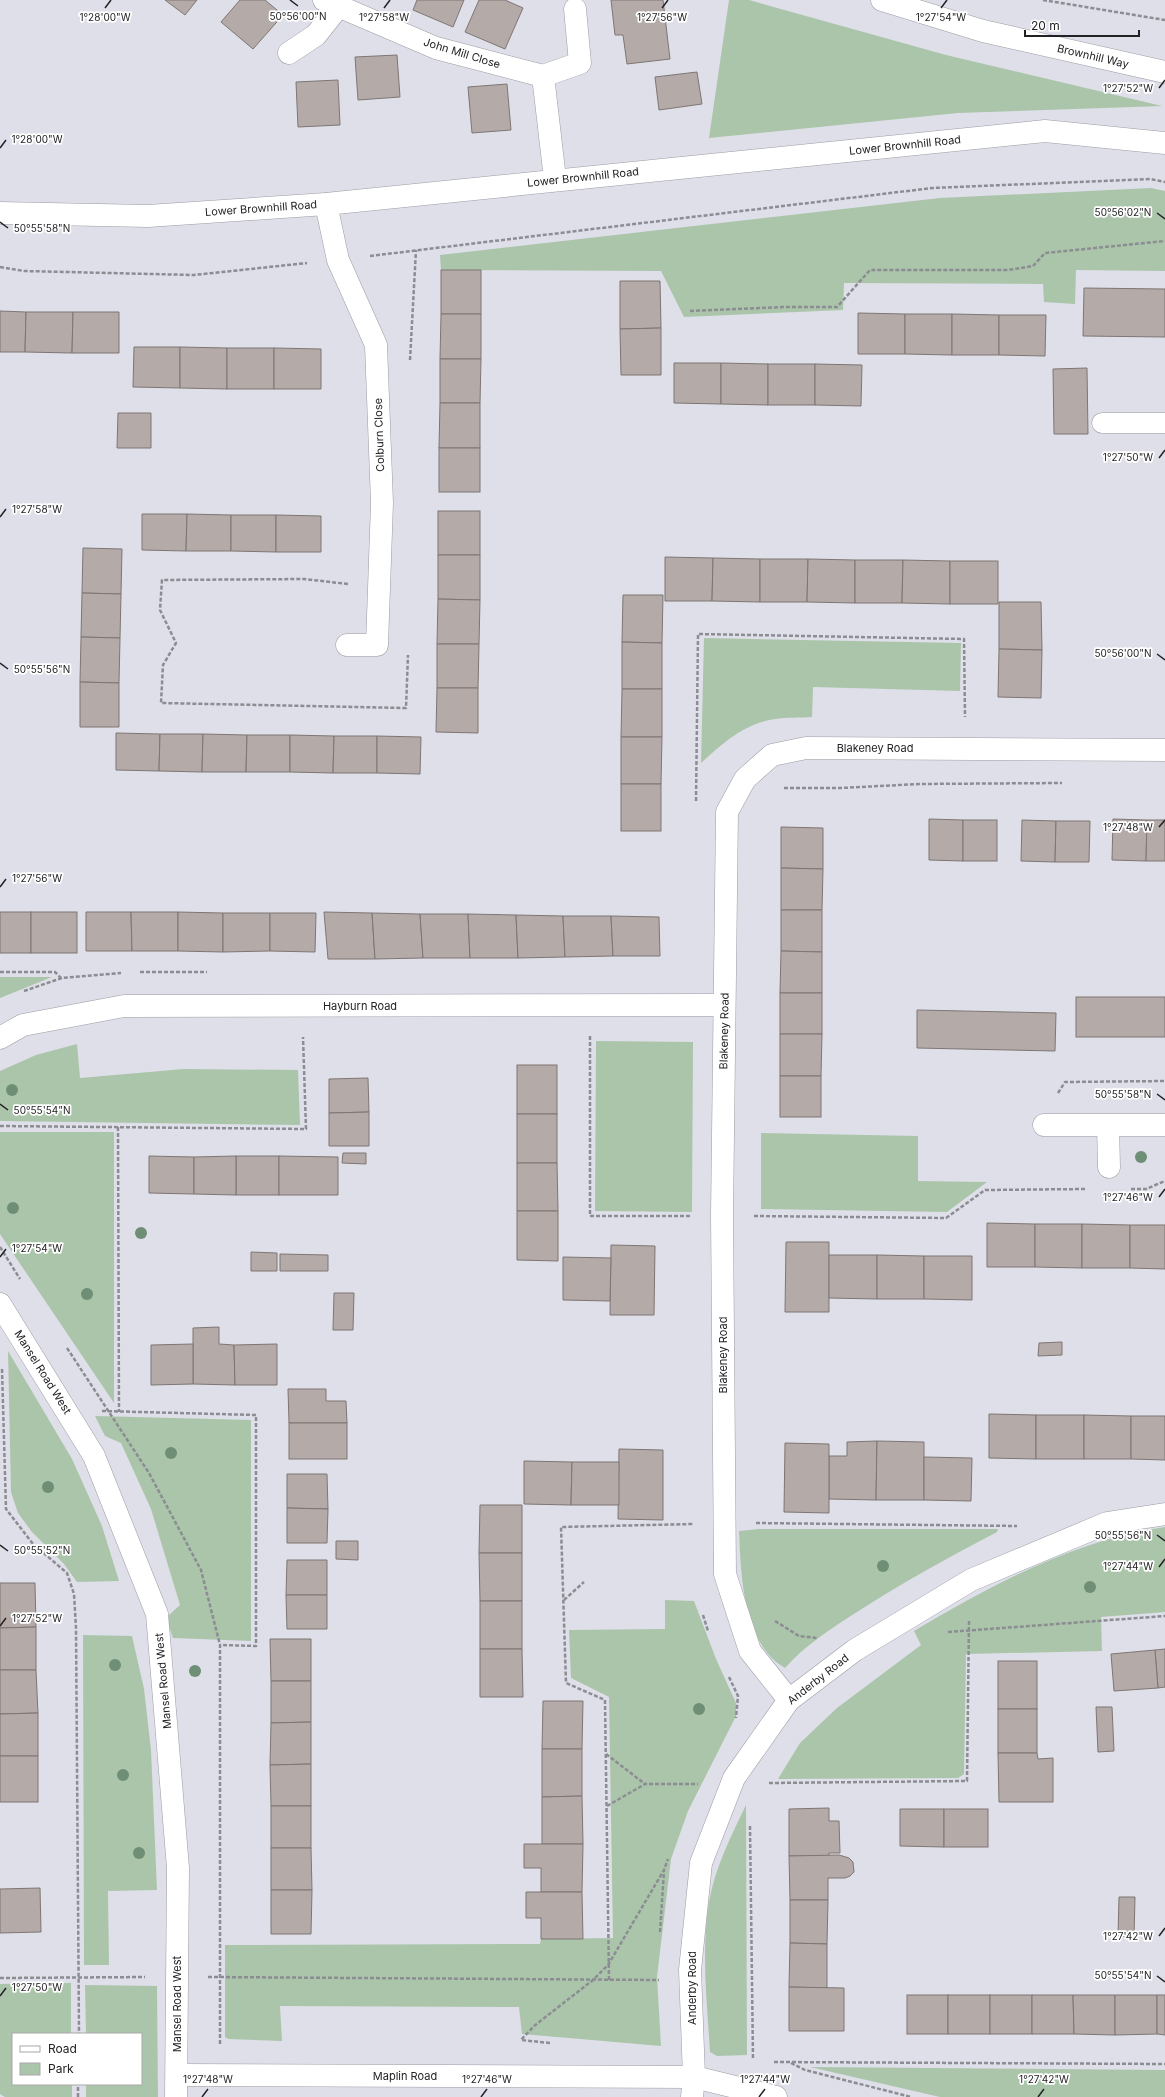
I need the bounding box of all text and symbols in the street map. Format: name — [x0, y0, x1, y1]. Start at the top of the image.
text: 50°56'00"N — [269, 10, 327, 22]
text: 1°28'00"W — [79, 11, 131, 23]
text: 1°27'58"W — [359, 11, 409, 23]
text: 1°27'56"W — [637, 11, 687, 23]
text: 1°27'54"W — [916, 11, 966, 23]
scale bar — [1025, 12, 1139, 38]
text: 20 m — [1031, 18, 1060, 33]
street label: John Mill Close — [422, 35, 502, 71]
street label: Brownhill Way — [1056, 41, 1130, 71]
text: 1°27'52"W — [1103, 82, 1153, 94]
street label: Lower Brownhill Road — [848, 132, 962, 158]
text: 1°28'00"W — [11, 133, 63, 145]
street label: Lower Brownhill Road — [526, 164, 640, 190]
street label: Lower Brownhill Road — [205, 197, 317, 219]
text: 50°56'02"N — [1095, 206, 1151, 218]
text: 50°55'58"N — [14, 222, 70, 234]
street label: Colburn Close — [371, 398, 387, 472]
text: 1°27'50"W — [1103, 451, 1153, 463]
text: 1°27'58"W — [12, 503, 62, 515]
text: 50°56'00"N — [1094, 647, 1152, 659]
text: 50°55'56"N — [14, 663, 70, 675]
street label: Blakeney Road — [837, 741, 913, 755]
text: 1°27'48"W — [1103, 821, 1153, 833]
text: 1°27'56"W — [12, 872, 62, 884]
street label: Blakeney Road — [716, 993, 732, 1069]
street label: Hayburn Road — [323, 999, 397, 1013]
text: 50°55'58"N — [1095, 1088, 1151, 1100]
text: 50°55'54"N — [14, 1104, 70, 1116]
text: 1°27'46"W — [1103, 1191, 1153, 1203]
text: 1°27'54"W — [12, 1242, 62, 1254]
street label: Blakeney Road — [716, 1317, 730, 1393]
street label: Mansel Road West — [12, 1327, 75, 1417]
text: 50°55'56"N — [1095, 1529, 1151, 1541]
text: 50°55'52"N — [14, 1544, 70, 1556]
text: 1°27'44"W — [1103, 1560, 1153, 1572]
text: 1°27'52"W — [12, 1612, 62, 1624]
street label: Mansel Road West — [152, 1632, 174, 1730]
street label: Anderby Road — [785, 1651, 851, 1707]
text: 1°27'42"W — [1103, 1930, 1153, 1942]
street label: Anderby Road — [685, 1951, 699, 2025]
street label: Mansel Road West — [170, 1955, 184, 2052]
text: 50°55'54"N — [1095, 1969, 1151, 1981]
text: 1°27'50"W — [12, 1981, 62, 1993]
legend — [12, 2033, 142, 2085]
text: Road — [48, 2041, 77, 2056]
text: Park — [48, 2061, 74, 2076]
street label: Maplin Road — [373, 2069, 437, 2083]
text: 1°27'48"W — [183, 2073, 233, 2085]
text: 1°27'46"W — [462, 2073, 512, 2085]
text: 1°27'44"W — [740, 2073, 790, 2085]
text: 1°27'42"W — [1019, 2073, 1069, 2085]

